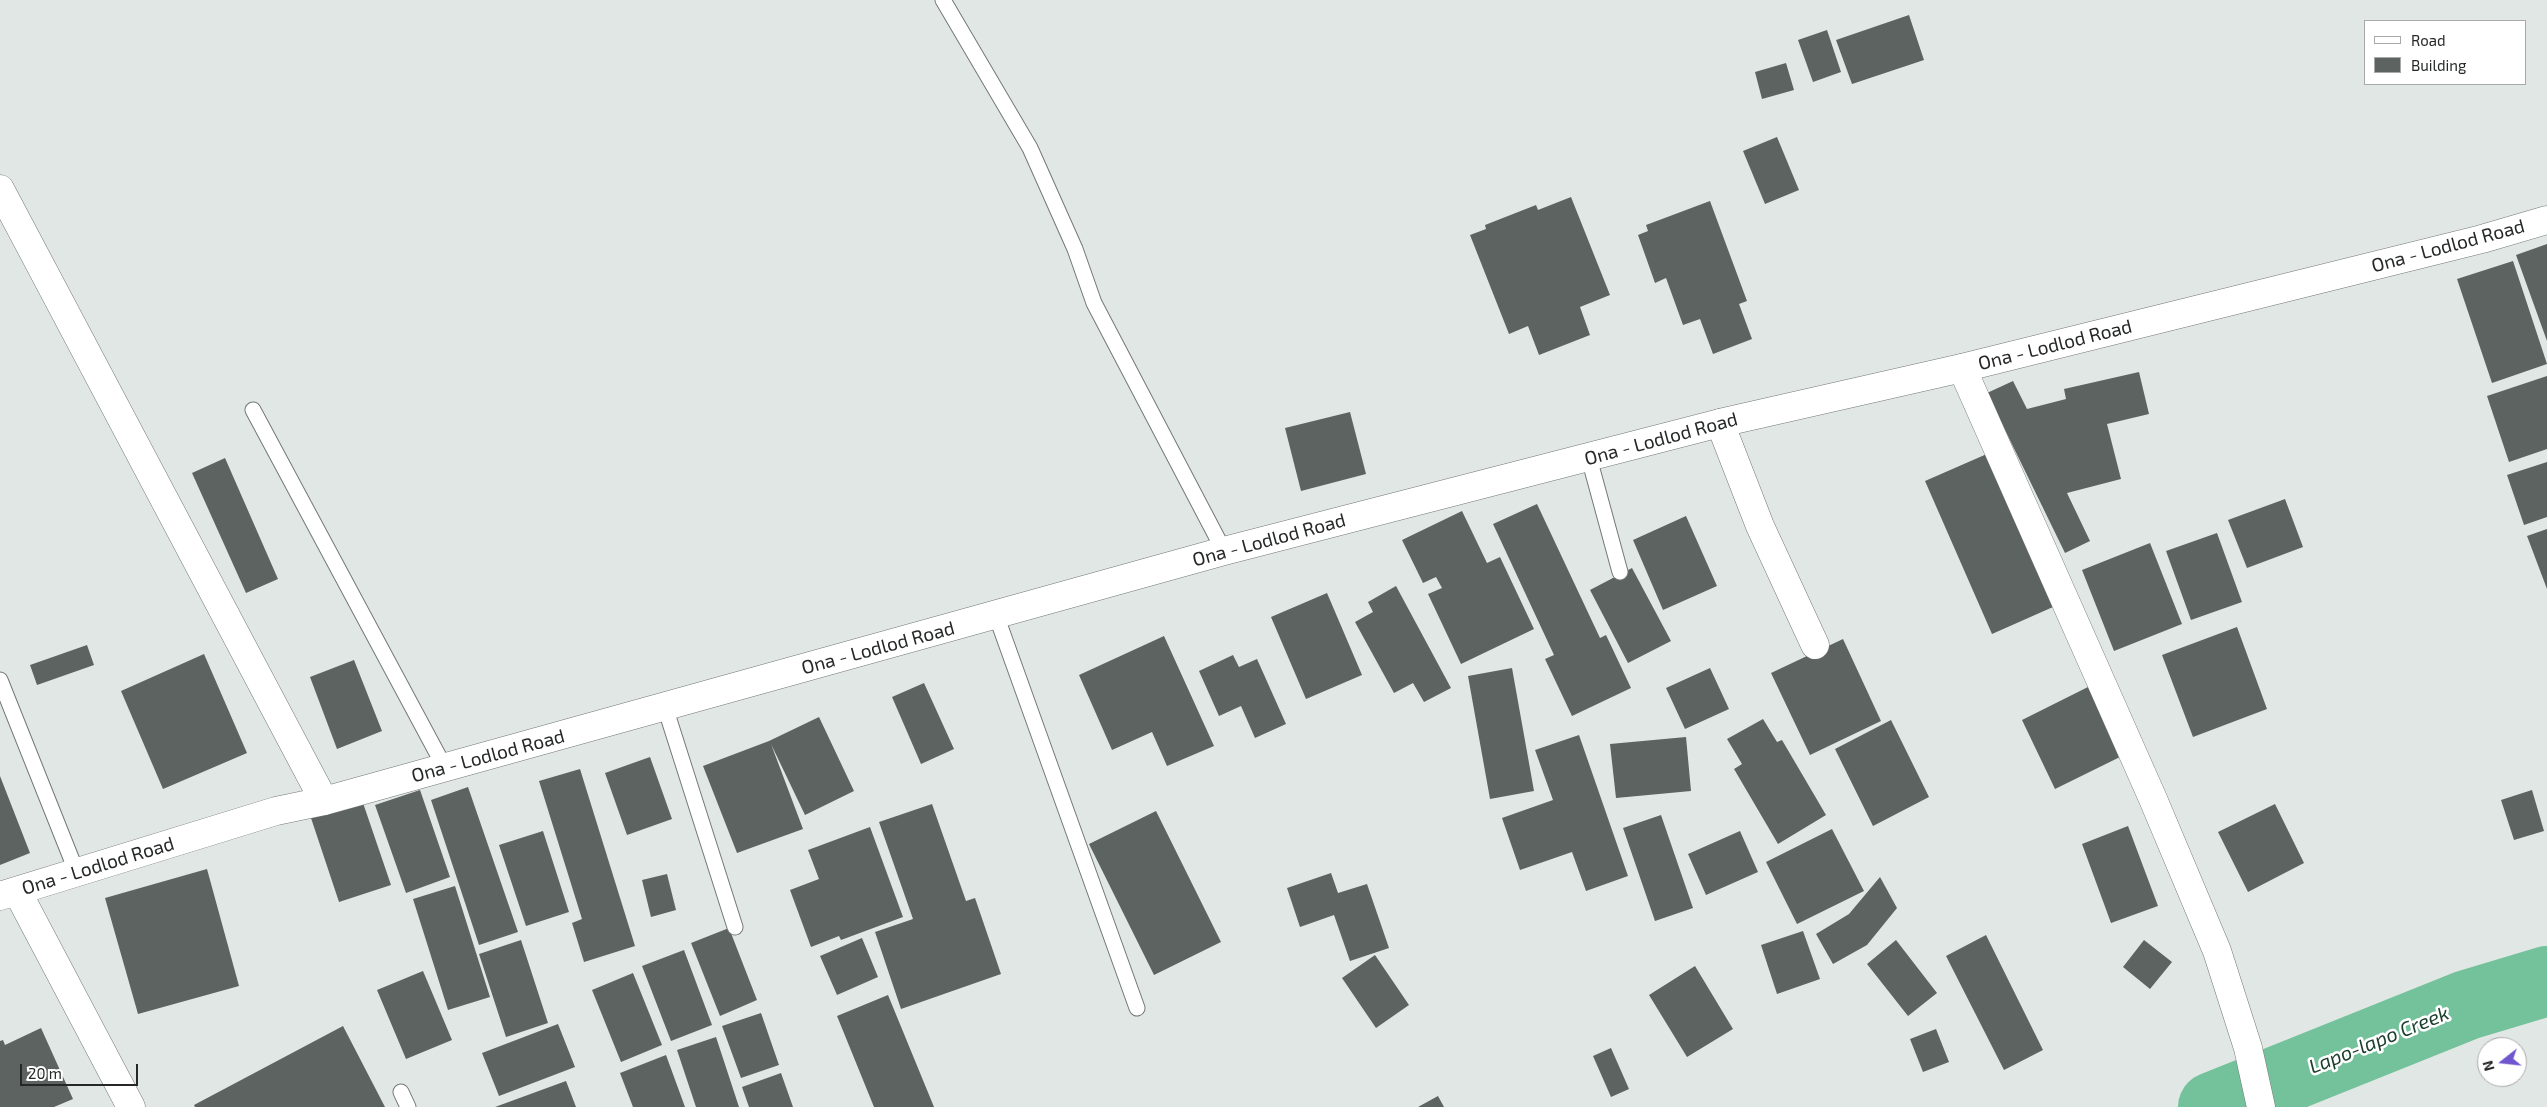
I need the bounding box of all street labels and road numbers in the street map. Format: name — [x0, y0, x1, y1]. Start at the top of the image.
street label: Ona - Lodlod Road — [2369, 215, 2527, 277]
street label: Ona - Lodlod Road — [1976, 315, 2134, 375]
street label: Ona - Lodlod Road — [1582, 408, 1740, 470]
street label: Ona - Lodlod Road — [1190, 509, 1348, 571]
street label: Ona - Lodlod Road — [799, 617, 957, 679]
street label: Ona - Lodlod Road — [409, 725, 567, 787]
street label: Ona - Lodlod Road — [19, 832, 177, 900]

